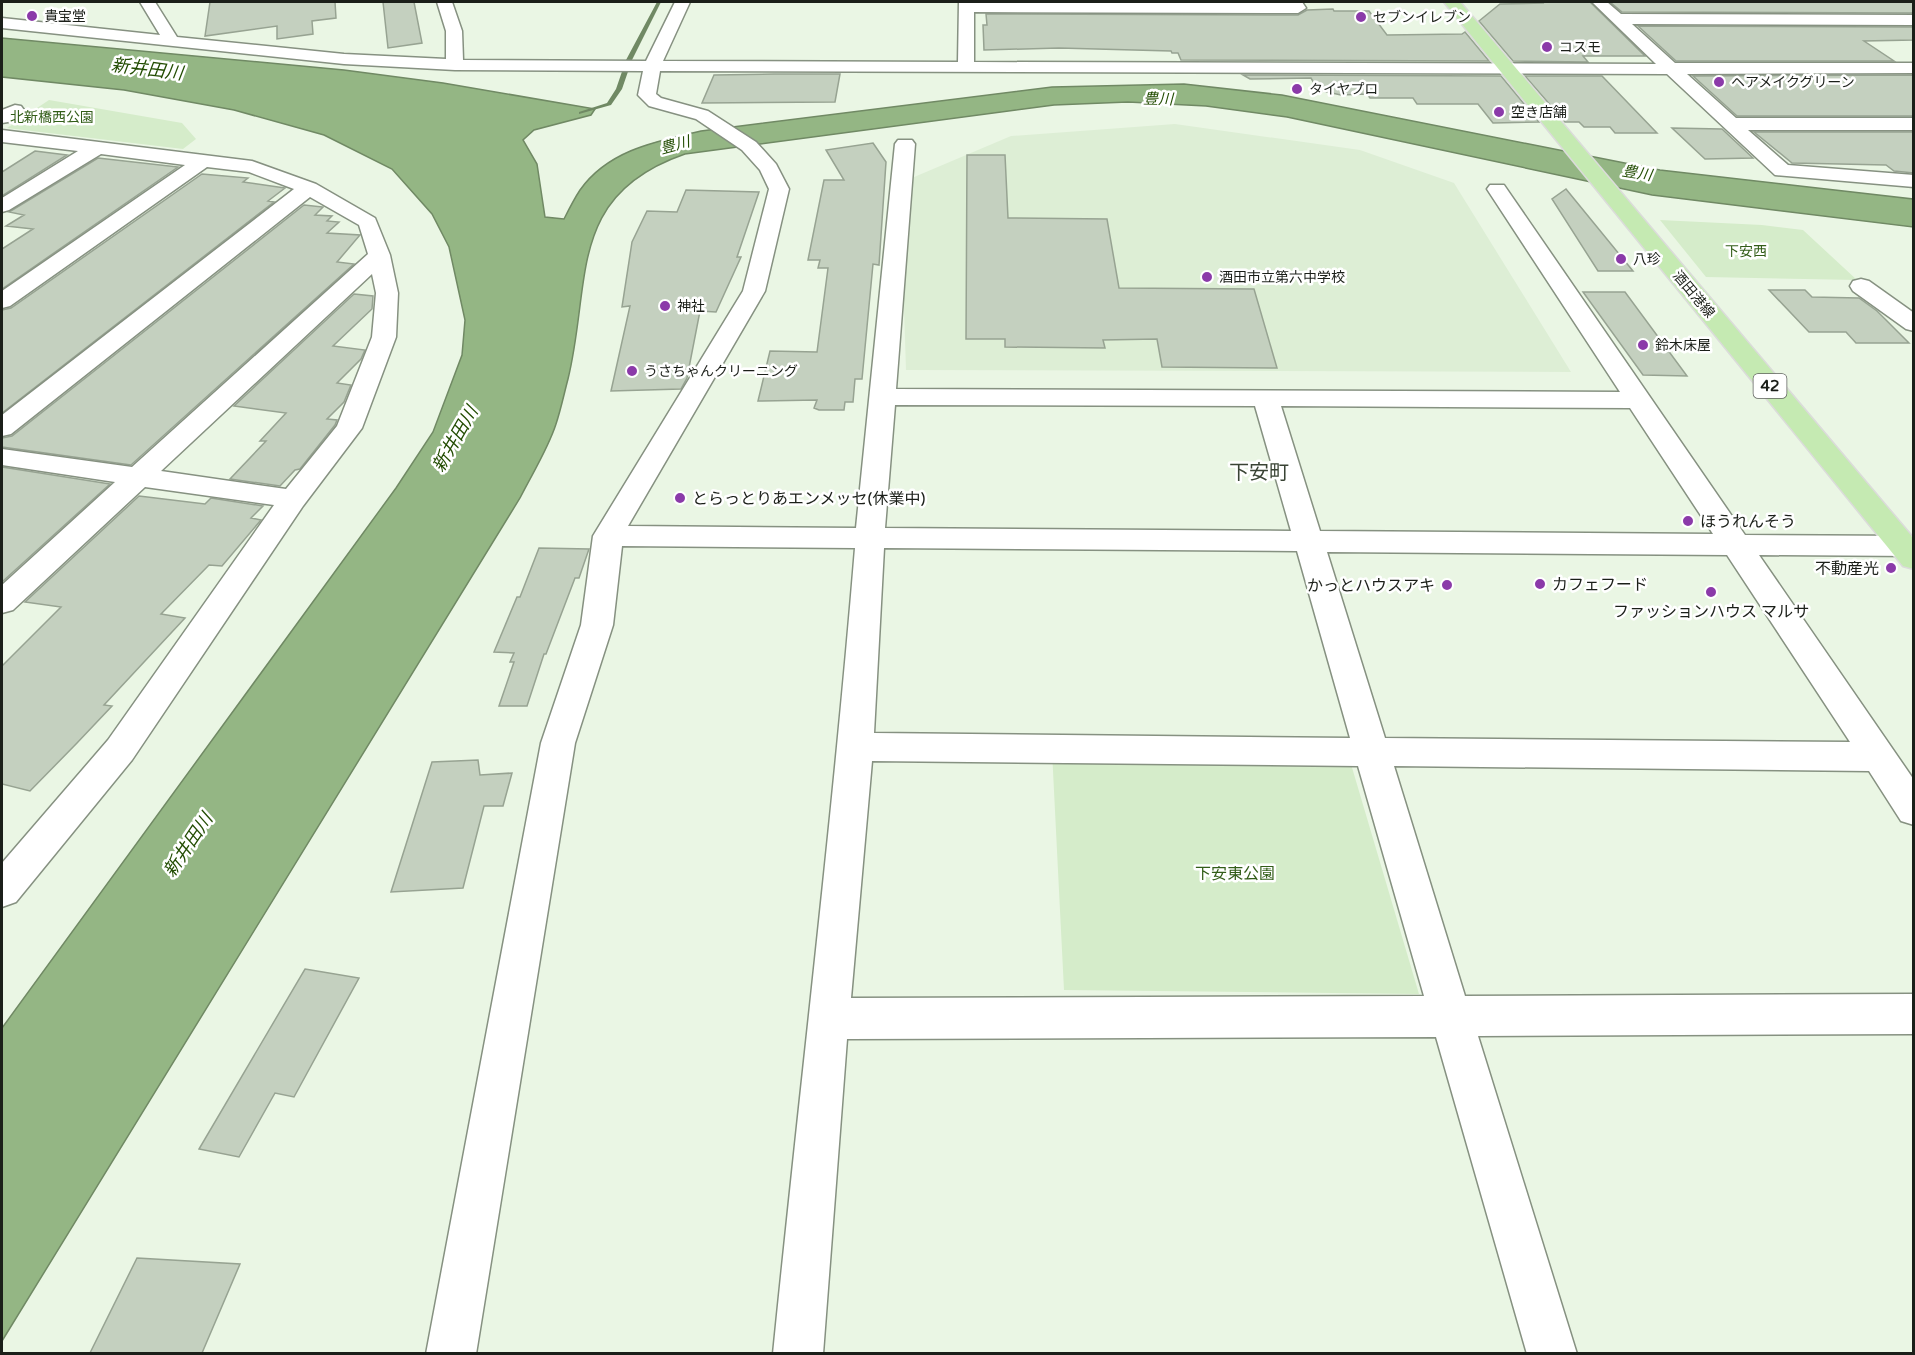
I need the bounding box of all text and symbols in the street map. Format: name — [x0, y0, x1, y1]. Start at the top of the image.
place label: 貴宝堂 — [44, 8, 86, 25]
marker: 貴宝堂 — [25, 9, 39, 23]
place label: セブンイレブン — [1373, 9, 1471, 26]
marker: セブンイレブン — [1354, 10, 1368, 24]
place label: コスモ — [1559, 39, 1601, 56]
marker: コスモ — [1540, 40, 1554, 54]
water label: 新井田川 — [110, 54, 186, 85]
place label: ヘアメイクグリーン — [1731, 74, 1855, 91]
marker: ヘアメイクグリーン — [1712, 75, 1726, 89]
place label: タイヤプロ — [1309, 81, 1379, 98]
marker: タイヤプロ — [1290, 82, 1304, 96]
water label: 豊川 — [1143, 90, 1175, 108]
place label: 空き店舗 — [1511, 104, 1567, 121]
marker: 空き店舗 — [1492, 105, 1506, 119]
park label: 北新橋西公園 — [10, 109, 94, 126]
water label: 豊川 — [658, 132, 694, 158]
water label: 豊川 — [1621, 162, 1655, 185]
park label: 下安西 — [1725, 243, 1767, 260]
place label: 八珍 — [1633, 251, 1661, 268]
marker: 八珍 — [1614, 252, 1628, 266]
street label: 酒田港線 — [1669, 267, 1718, 321]
place label: 酒田市立第六中学校 — [1219, 269, 1345, 286]
marker: 酒田市立第六中学校 — [1200, 270, 1214, 284]
place label: 神社 — [677, 298, 705, 315]
marker: 神社 — [658, 299, 672, 313]
place label: 鈴木床屋 — [1655, 337, 1711, 354]
marker: 鈴木床屋 — [1636, 338, 1650, 352]
place label: うさちゃんクリーニング — [644, 363, 798, 380]
marker: うさちゃんクリーニング — [625, 364, 639, 378]
road number: 42 — [1754, 374, 1786, 398]
water label: 新井田川 — [427, 401, 484, 476]
district label: 下安町 — [1229, 461, 1289, 485]
place label: とらっとりあエンメッセ(休業中) — [692, 489, 926, 509]
marker: とらっとりあエンメッセ(休業中) — [673, 491, 687, 505]
place label: ほうれんそう — [1700, 512, 1796, 532]
marker: ほうれんそう — [1681, 514, 1695, 528]
place label: 不動産光 — [1815, 559, 1879, 579]
marker: 不動産光 — [1884, 561, 1898, 575]
place label: カフェフード — [1552, 575, 1648, 595]
place label: かっとハウスアキ — [1307, 576, 1435, 596]
marker: カフェフード — [1533, 577, 1547, 591]
marker: かっとハウスアキ — [1440, 578, 1454, 592]
marker: ファッションハウス マルサ — [1704, 585, 1718, 599]
place label: ファッションハウス マルサ — [1613, 602, 1809, 622]
water label: 新井田川 — [159, 807, 218, 881]
park label: 下安東公園 — [1195, 864, 1275, 884]

